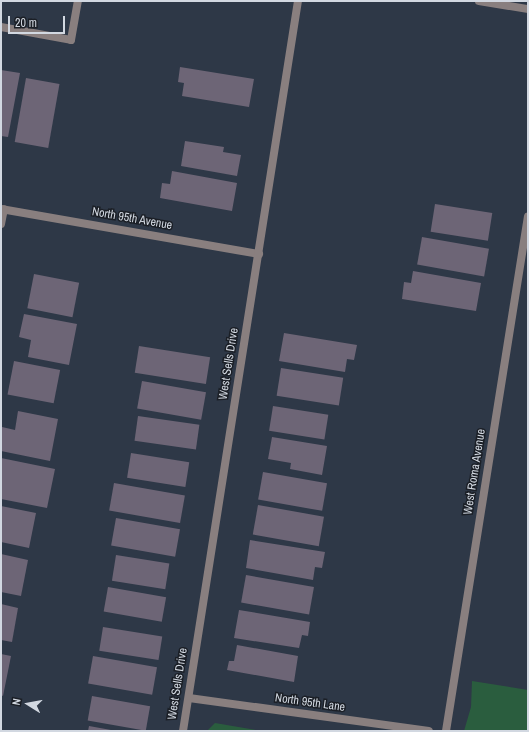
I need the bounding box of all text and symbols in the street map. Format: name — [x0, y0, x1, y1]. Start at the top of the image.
scale bar — [10, 8, 67, 34]
text: 20 m — [15, 15, 37, 31]
street label: North 95th Avenue — [90, 205, 174, 233]
street label: West Sells Drive — [216, 327, 242, 401]
street label: West Roma Avenue — [461, 428, 489, 516]
street label: West Sells Drive — [165, 647, 191, 721]
north arrow — [8, 684, 48, 724]
street label: North 95th Lane — [274, 691, 346, 715]
text: N — [9, 697, 24, 706]

